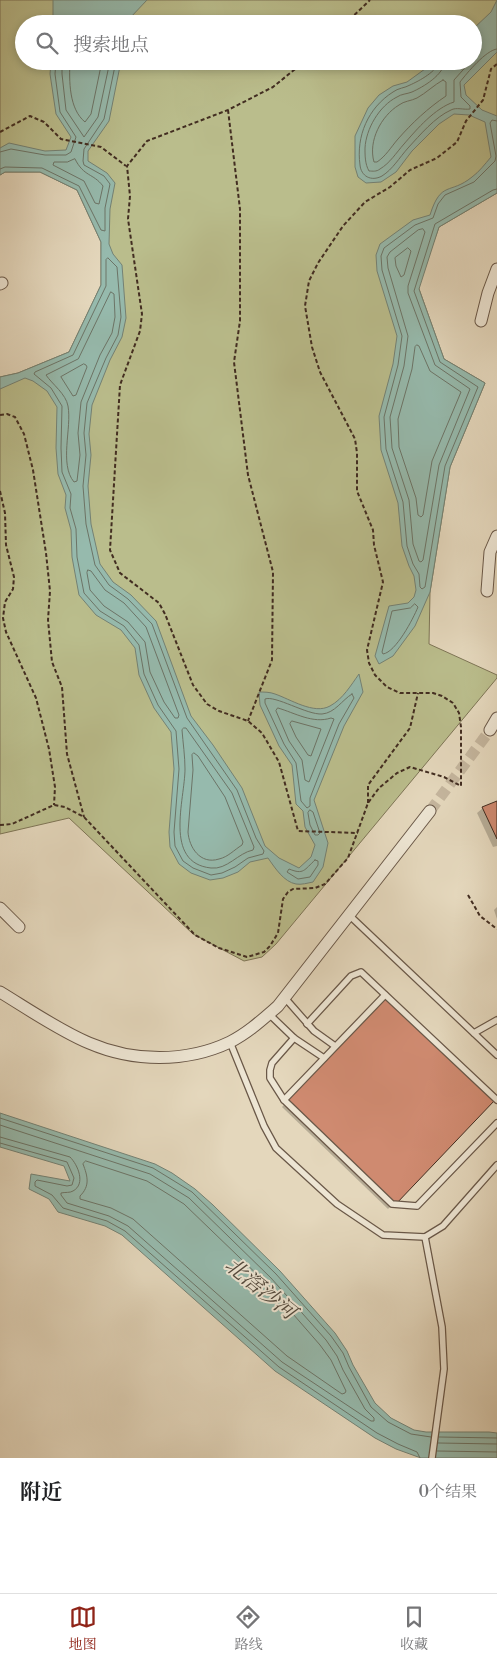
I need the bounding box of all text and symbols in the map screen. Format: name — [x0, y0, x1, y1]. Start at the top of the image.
search box — [15, 15, 482, 70]
icon: search — [33, 29, 61, 57]
text: 搜索地点 — [73, 33, 149, 57]
water label: 北滘沙河 — [219, 1252, 304, 1328]
text: 附近 — [20, 1480, 62, 1506]
text: 0个结果 — [418, 1482, 477, 1502]
tab: 地图 — [69, 1603, 97, 1654]
tab: 路线 — [234, 1603, 262, 1654]
tab: 收藏 — [400, 1603, 428, 1654]

